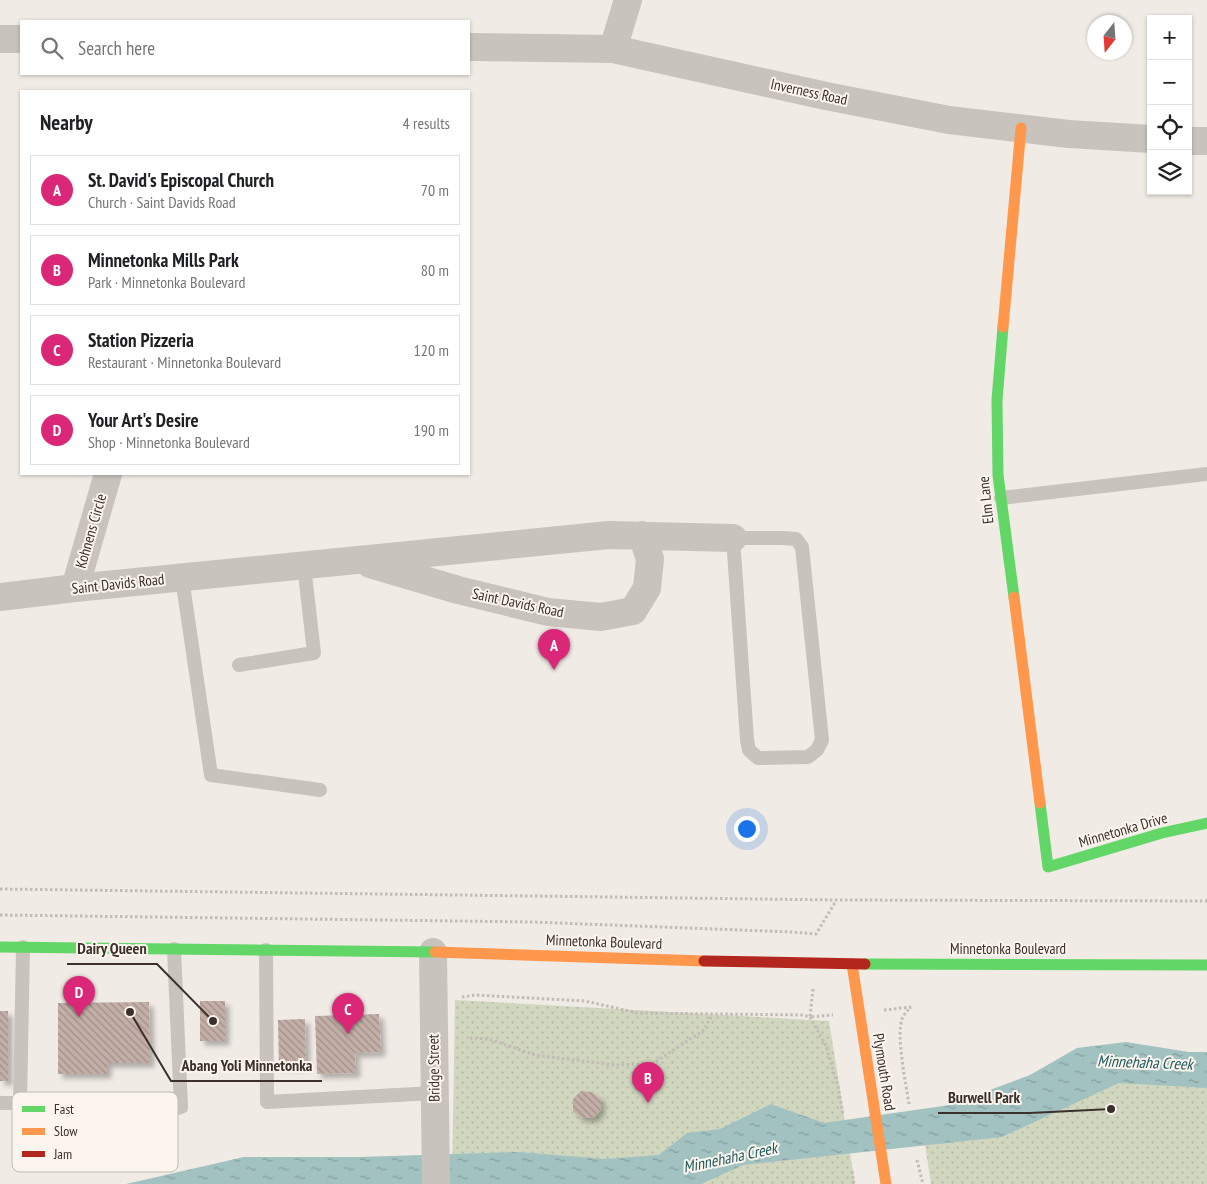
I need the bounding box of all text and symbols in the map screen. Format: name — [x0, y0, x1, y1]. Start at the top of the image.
north arrow — [1087, 15, 1132, 60]
map controls — [1147, 15, 1192, 195]
button: + — [1147, 15, 1192, 60]
search box — [20, 20, 470, 75]
icon: search — [38, 34, 66, 62]
text: Search here — [78, 36, 155, 60]
button: − — [1147, 60, 1192, 105]
street label: Inverness Road — [769, 74, 849, 109]
button: locate — [1147, 105, 1192, 150]
text: Nearby — [40, 109, 93, 136]
text: 4 results — [403, 113, 450, 133]
button: layers — [1147, 150, 1192, 195]
text: St. David's Episcopal Church — [88, 168, 274, 192]
text: A — [53, 180, 61, 200]
text: 70 m — [421, 180, 449, 200]
text: Church · Saint Davids Road — [88, 192, 236, 212]
text: Minnetonka Mills Park — [88, 248, 239, 272]
text: B — [53, 260, 61, 280]
text: 80 m — [421, 260, 449, 280]
text: Park · Minnetonka Boulevard — [88, 272, 246, 292]
text: Station Pizzeria — [88, 328, 194, 352]
text: C — [53, 340, 61, 360]
text: 120 m — [414, 340, 449, 360]
text: Restaurant · Minnetonka Boulevard — [88, 352, 281, 372]
text: Your Art's Desire — [88, 408, 199, 432]
text: D — [53, 420, 61, 440]
text: 190 m — [414, 420, 449, 440]
text: Shop · Minnetonka Boulevard — [88, 432, 250, 452]
street label: Elm Lane — [974, 475, 997, 525]
street label: Kohnens Circle — [71, 491, 110, 570]
street label: Saint Davids Road — [71, 569, 165, 598]
street label: Saint Davids Road — [471, 584, 565, 621]
pin: A — [538, 629, 570, 670]
street label: Minnetonka Drive — [1076, 808, 1169, 851]
your location — [734, 816, 760, 842]
street label: Minnetonka Boulevard — [546, 930, 662, 953]
callout: Dairy Queen — [67, 933, 157, 964]
text: Dairy Queen — [77, 938, 147, 958]
street label: Minnetonka Boulevard — [950, 939, 1066, 958]
pin: D — [63, 976, 95, 1017]
pin: C — [332, 993, 364, 1034]
street label: Plymouth Road — [869, 1032, 900, 1112]
street label: Bridge Street — [423, 1034, 444, 1102]
callout: Abang Yoli Minnetonka — [171, 1050, 322, 1081]
water label: Minnehaha Creek — [1097, 1050, 1195, 1074]
text: Abang Yoli Minnetonka — [181, 1055, 313, 1075]
pin: B — [632, 1062, 664, 1103]
callout: Burwell Park — [938, 1082, 1030, 1113]
text: Burwell Park — [948, 1087, 1020, 1107]
legend — [12, 1092, 178, 1172]
text: Fast — [54, 1100, 74, 1118]
text: Slow — [54, 1122, 78, 1140]
water label: Minnehaha Creek — [681, 1137, 780, 1177]
text: Jam — [53, 1145, 72, 1163]

